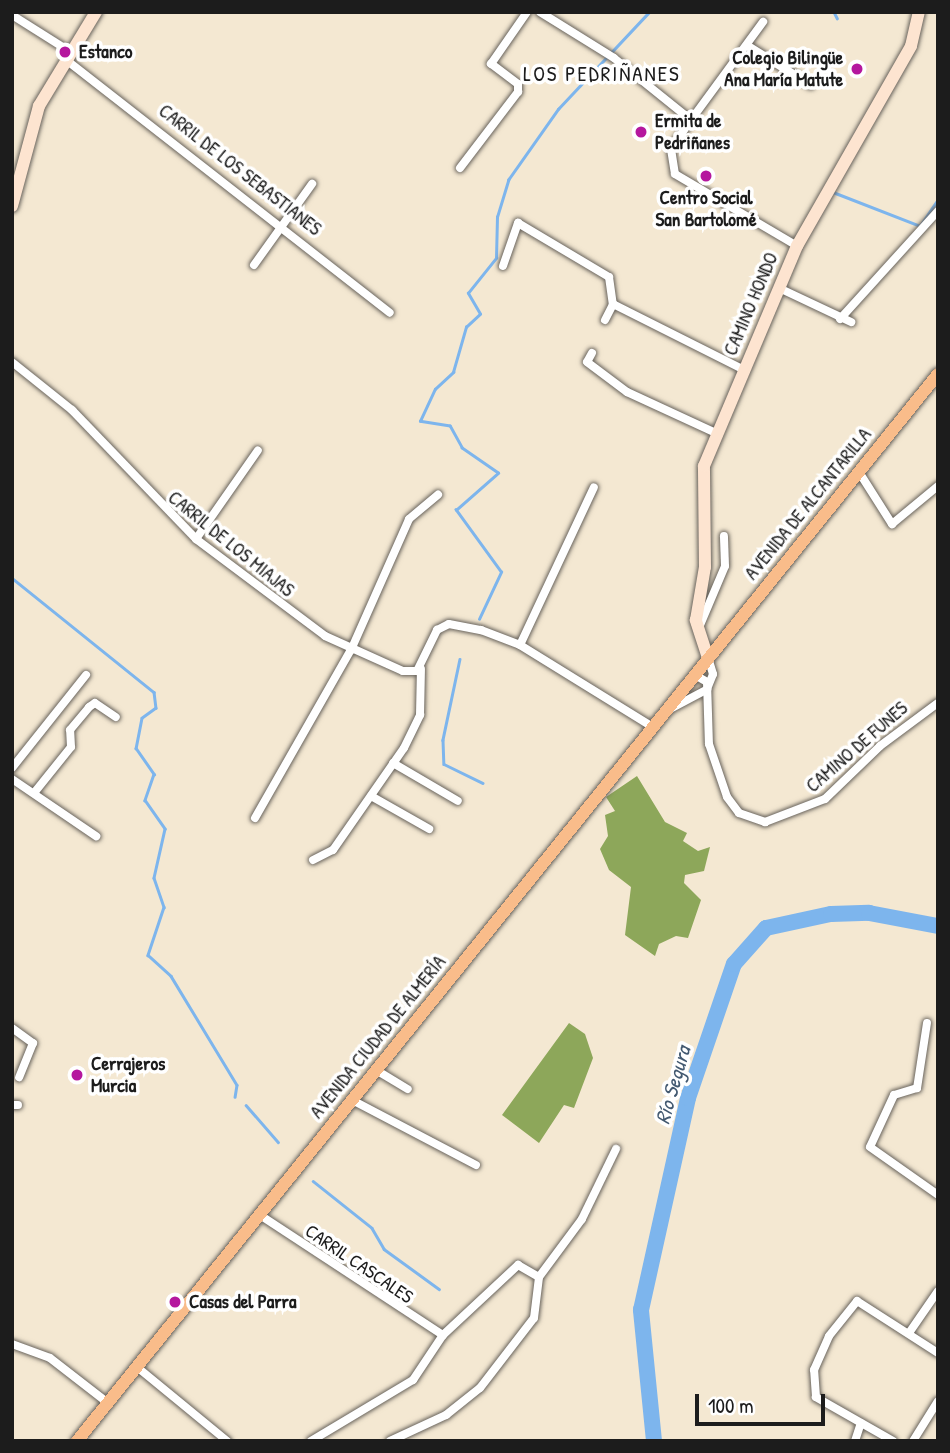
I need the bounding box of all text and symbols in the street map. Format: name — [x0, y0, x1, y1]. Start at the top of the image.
place label: Estanco — [79, 41, 132, 63]
marker: Estanco — [57, 44, 73, 60]
place label: Colegio Bilingüe Ana María Matute — [724, 47, 843, 91]
district label: LOS PEDRIÑANES — [525, 61, 679, 87]
marker: Colegio Bilingüe Ana María Matute — [849, 61, 865, 77]
street label: CARRIL DE LOS SEBASTIANES — [154, 99, 326, 241]
place label: Ermita de Pedriñanes — [655, 110, 730, 154]
marker: Ermita de Pedriñanes — [633, 124, 649, 140]
marker: Centro Social San Bartolomé — [698, 168, 714, 184]
place label: Centro Social San Bartolomé — [656, 187, 756, 231]
street label: CAMINO HONDO — [719, 249, 783, 359]
street label: AVENIDA DE ALCANTARILLA — [740, 424, 876, 584]
street label: CARRIL DE LOS MIAJAS — [163, 486, 299, 602]
street label: CAMINO DE FUNES — [802, 697, 912, 797]
street label: AVENIDA CIUDAD DE ALMERÍA — [305, 951, 451, 1123]
water label: Río Segura — [650, 1043, 696, 1127]
place label: Cerrajeros Murcia — [91, 1053, 165, 1097]
marker: Cerrajeros Murcia — [69, 1067, 85, 1083]
street label: CARRIL CASCALES — [301, 1220, 417, 1308]
place label: Casas del Parra — [189, 1291, 296, 1313]
marker: Casas del Parra — [167, 1294, 183, 1310]
scale bar — [698, 1380, 828, 1424]
text: 100 m — [708, 1391, 754, 1420]

